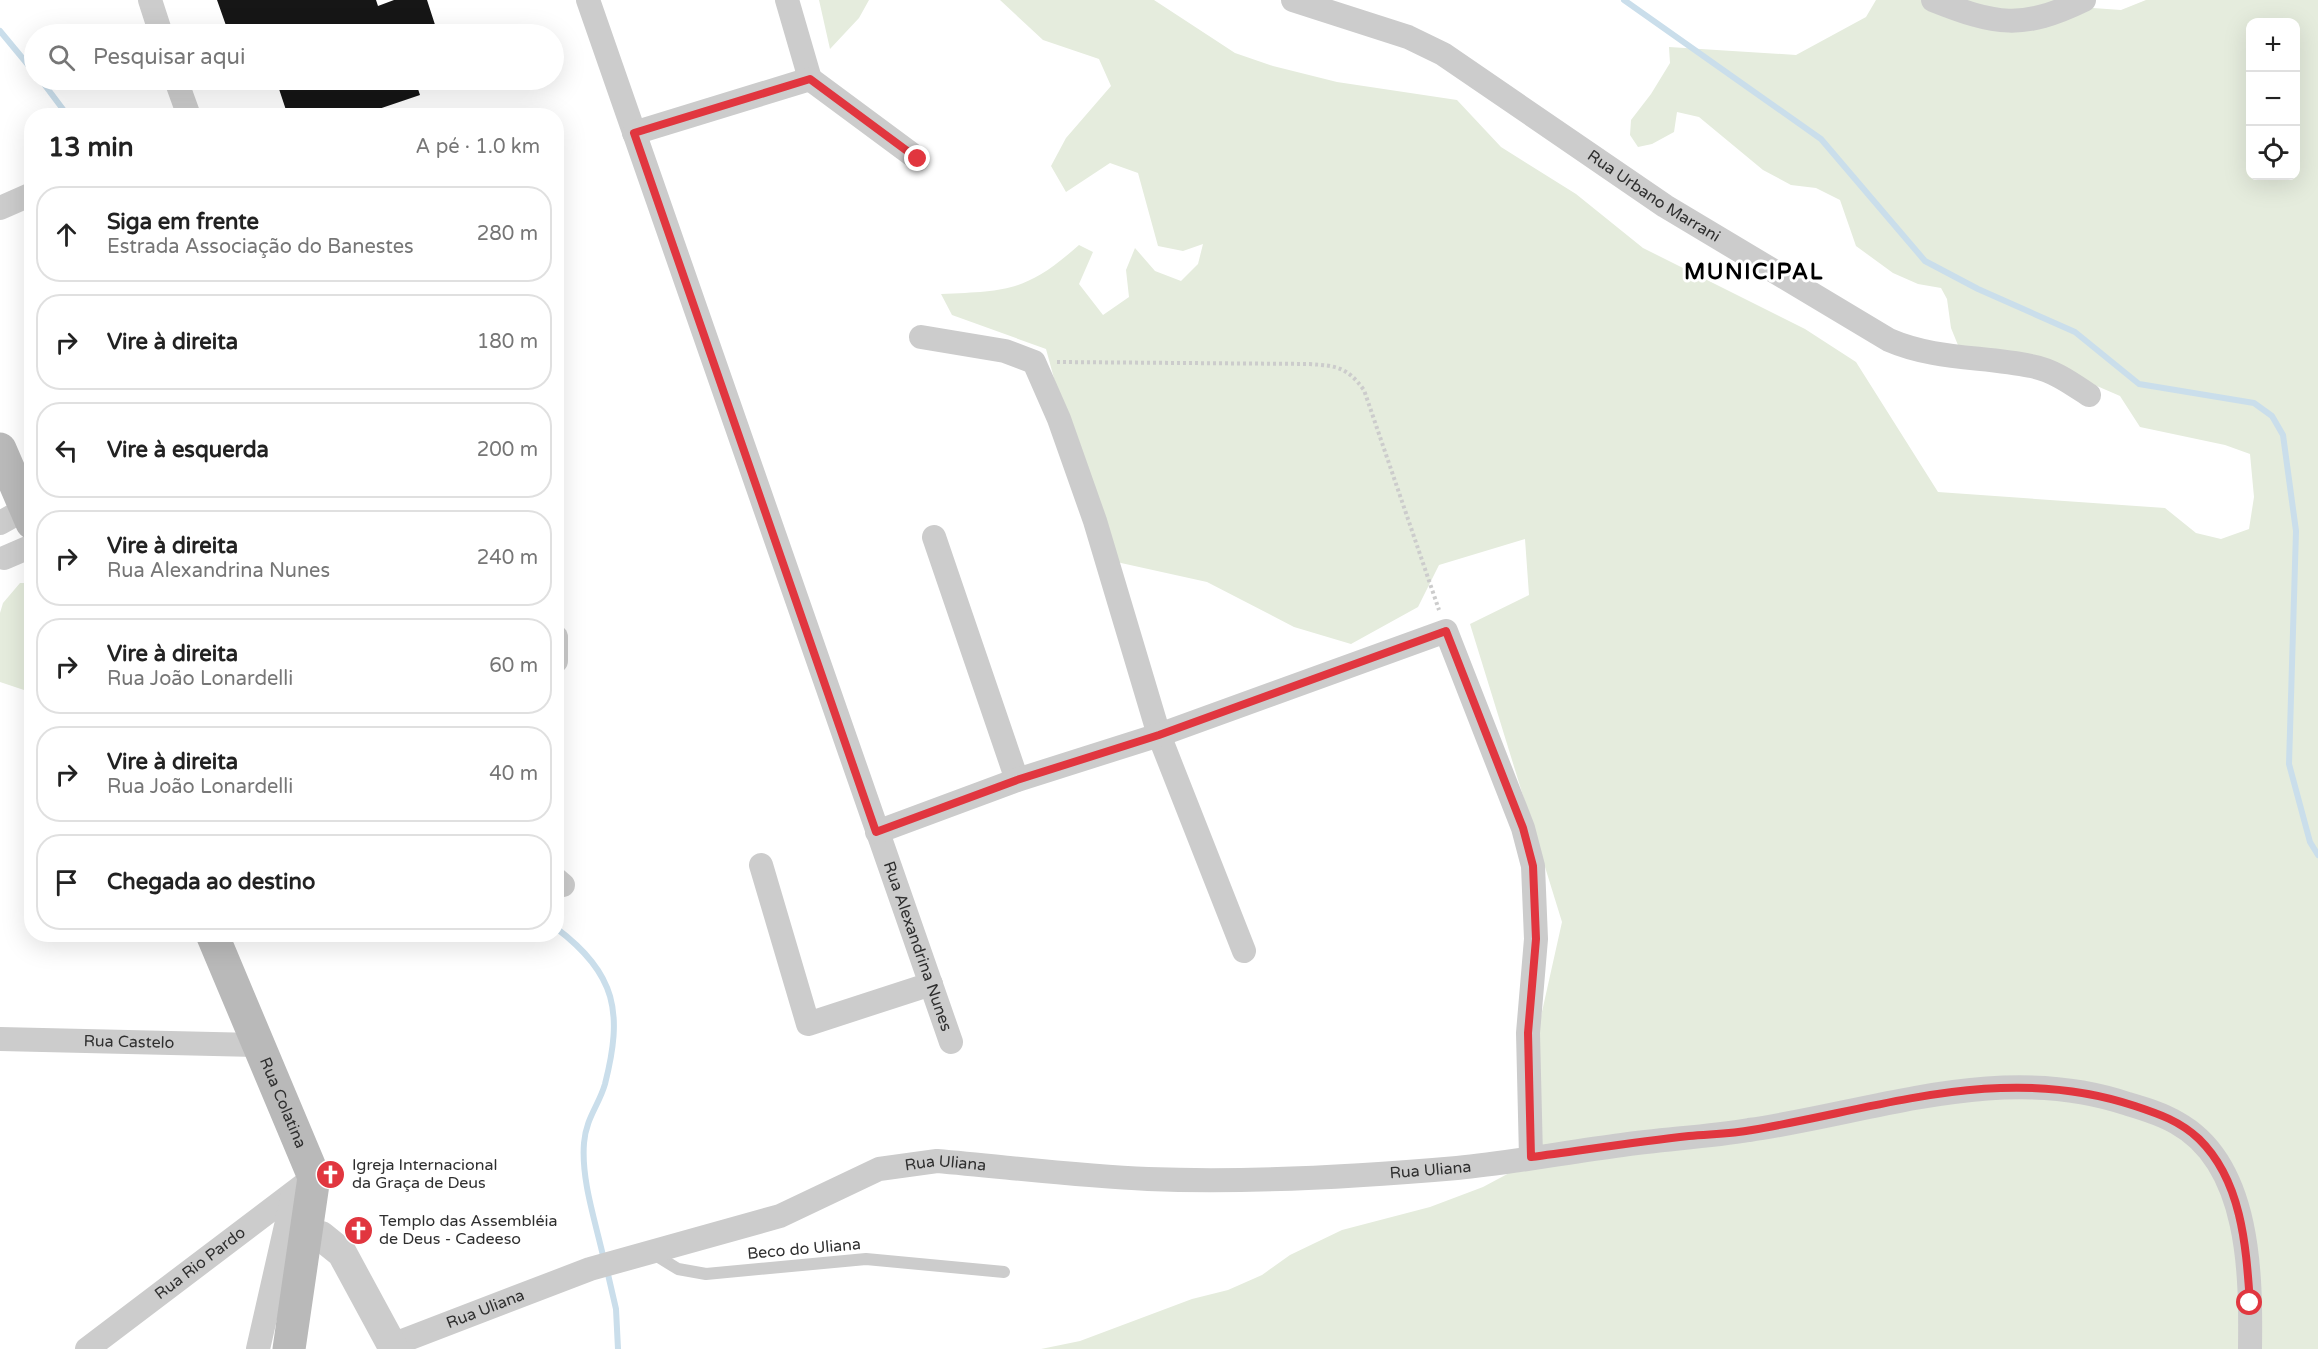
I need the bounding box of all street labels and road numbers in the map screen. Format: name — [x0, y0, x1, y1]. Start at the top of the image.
street label: Rua Urbano Marrani — [1583, 146, 1724, 247]
street label: Rua Alexandrina Nunes — [879, 859, 956, 1034]
street label: Rua Castelo — [83, 1031, 175, 1053]
street label: Rua Colatina — [255, 1054, 311, 1151]
street label: Rua Uliana — [903, 1151, 987, 1176]
street label: Rua Uliana — [1389, 1157, 1472, 1183]
street label: Rua Rio Pardo — [151, 1222, 250, 1304]
street label: Beco do Uliana — [746, 1234, 862, 1264]
street label: Rua Uliana — [444, 1285, 527, 1333]

